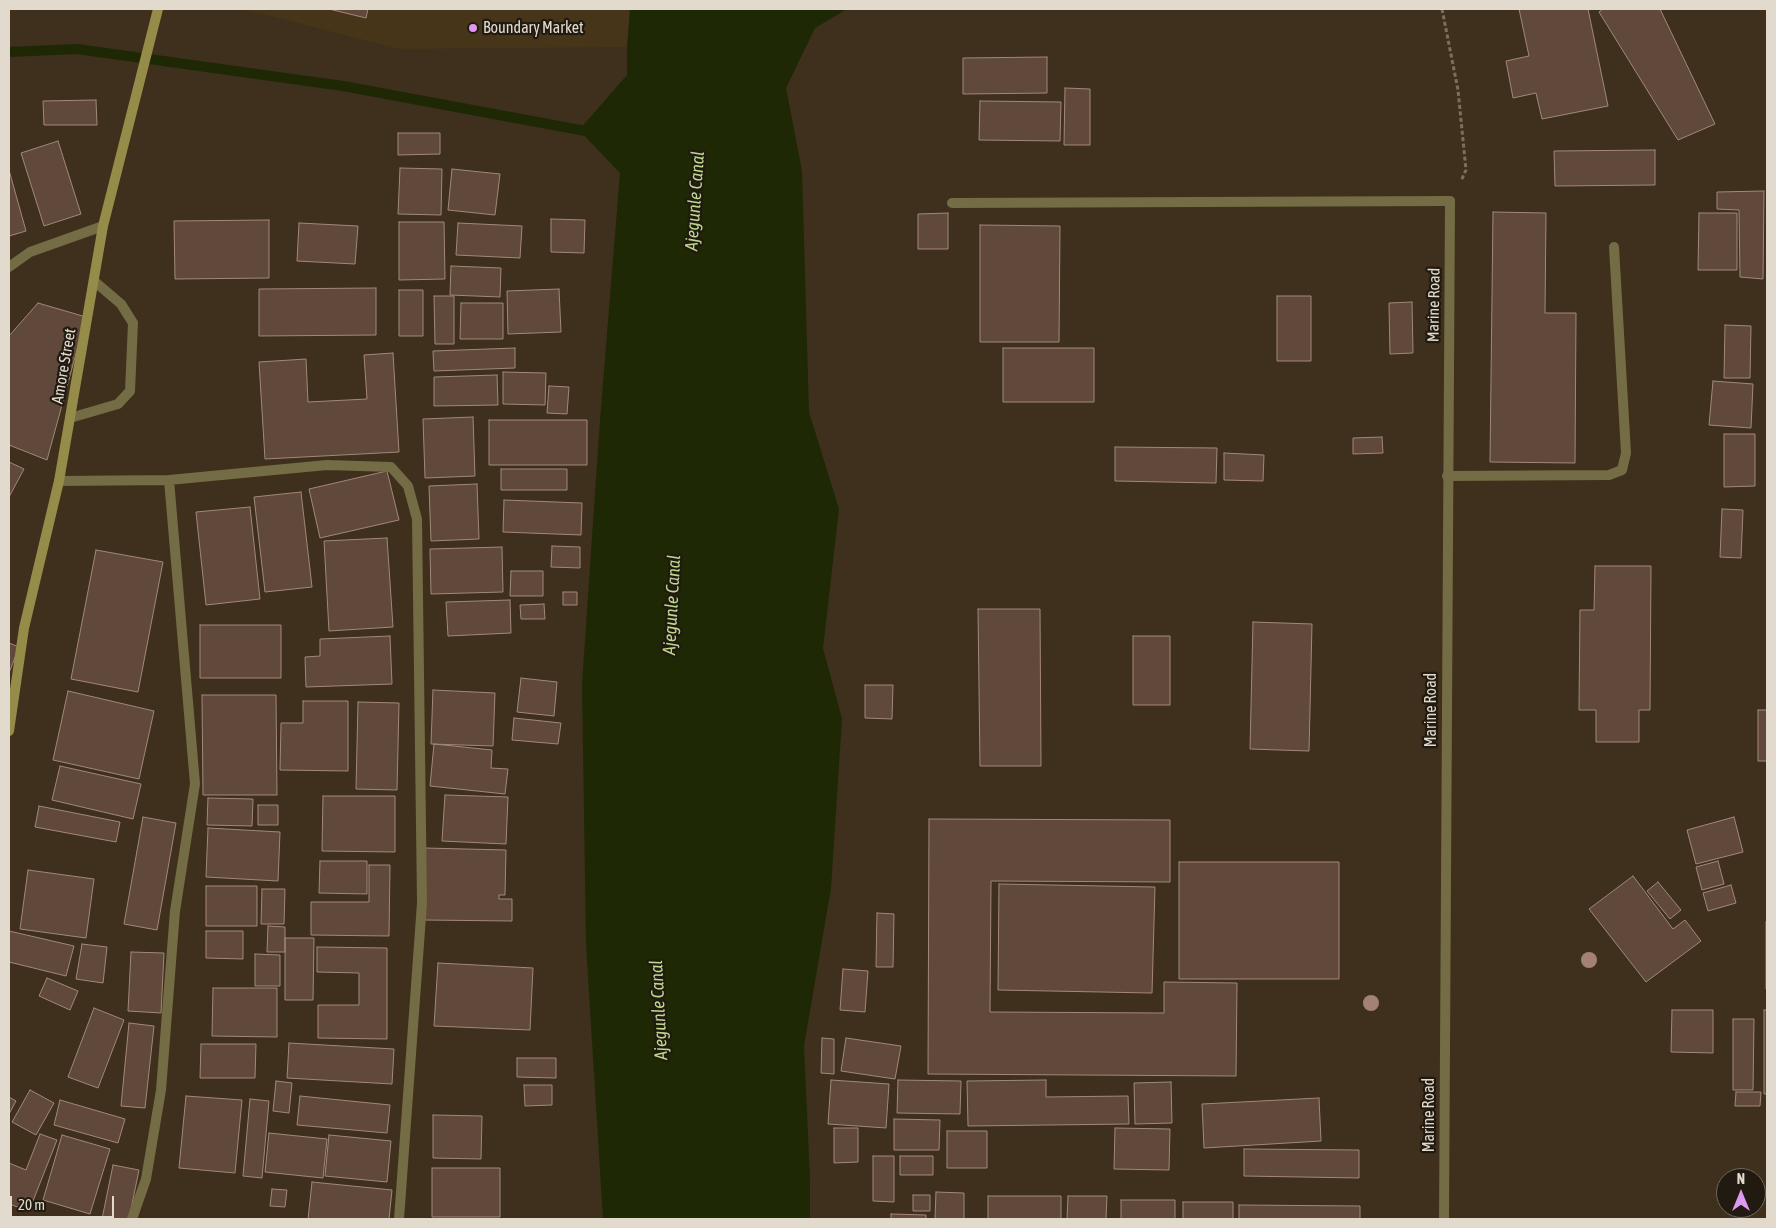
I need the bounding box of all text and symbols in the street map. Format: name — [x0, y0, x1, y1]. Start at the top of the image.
place label: Boundary Market — [483, 18, 584, 38]
marker: Boundary Market — [467, 22, 479, 34]
water label: Ajegunle Canal — [681, 150, 709, 252]
street label: Marine Road — [1424, 268, 1444, 342]
street label: Amore Street — [48, 327, 80, 405]
water label: Ajegunle Canal — [659, 554, 685, 656]
street label: Marine Road — [1421, 673, 1441, 747]
water label: Ajegunle Canal — [646, 959, 672, 1061]
street label: Marine Road — [1419, 1078, 1439, 1152]
north arrow — [1716, 1168, 1766, 1218]
text: N — [1737, 1171, 1745, 1187]
scale bar — [12, 1186, 116, 1218]
text: 20 m — [18, 1196, 45, 1213]

